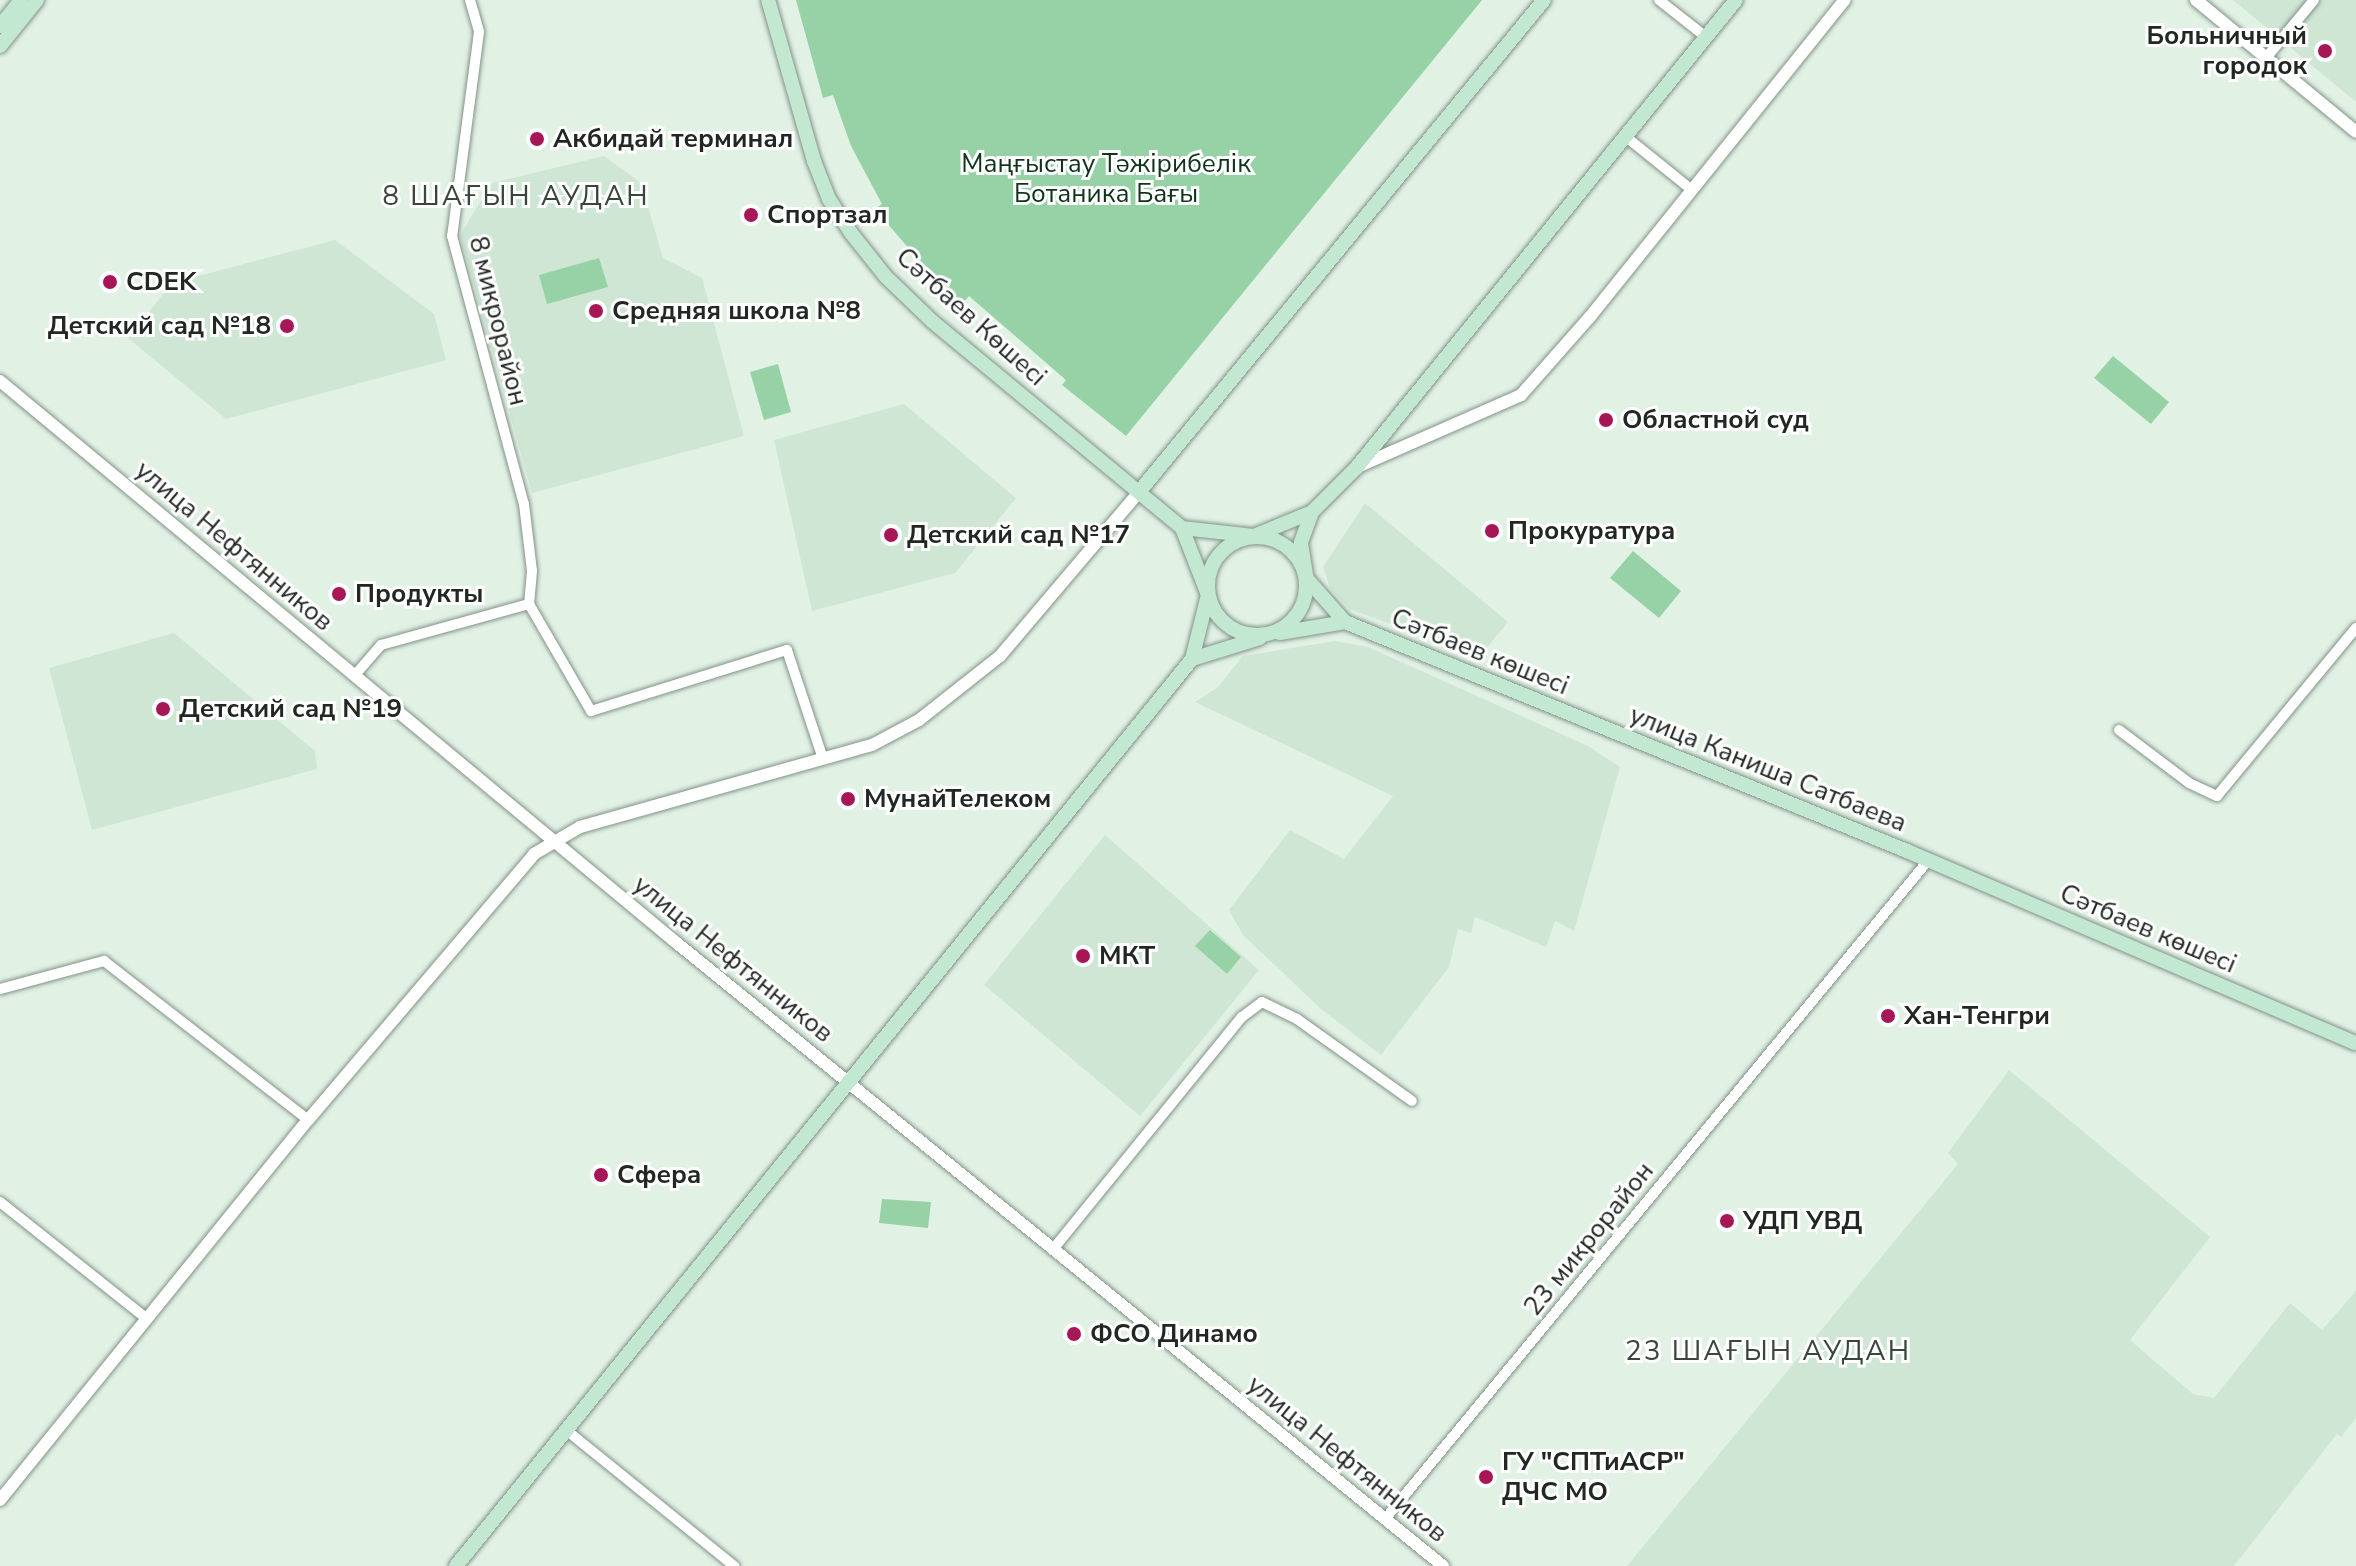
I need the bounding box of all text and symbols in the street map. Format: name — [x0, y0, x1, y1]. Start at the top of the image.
place label: Больничный городок — [2146, 20, 2307, 82]
marker: Больничный городок — [2314, 40, 2336, 62]
place label: Акбидай терминал — [553, 123, 793, 155]
marker: Акбидай терминал — [528, 130, 546, 148]
park label: Маңғыстау Тәжірибелік Ботаника Бағы — [961, 148, 1251, 210]
district label: 8 ШАҒЫН АУДАН — [382, 179, 650, 213]
place label: Спортзал — [767, 199, 888, 231]
marker: Спортзал — [742, 206, 760, 224]
street label: 8 микрорайон — [462, 233, 534, 409]
street label: Сәтбаев Көшесі — [889, 241, 1053, 393]
place label: CDEK — [126, 266, 196, 298]
marker: CDEK — [101, 273, 119, 291]
place label: Средняя школа №8 — [612, 295, 861, 327]
marker: Средняя школа №8 — [587, 302, 605, 320]
place label: Детский сад №18 — [48, 310, 271, 342]
marker: Детский сад №18 — [278, 317, 296, 335]
place label: Областной суд — [1622, 404, 1809, 436]
marker: Областной суд — [1597, 411, 1615, 429]
street label: улица Нефтянников — [129, 454, 339, 638]
place label: Прокуратура — [1508, 515, 1675, 547]
place label: Детский сад №17 — [907, 519, 1130, 551]
marker: Прокуратура — [1483, 522, 1501, 540]
marker: Детский сад №17 — [882, 526, 900, 544]
place label: Продукты — [355, 578, 483, 610]
marker: Продукты — [330, 585, 348, 603]
street label: Сәтбаев көшесі — [1387, 602, 1573, 702]
place label: Детский сад №19 — [179, 693, 402, 725]
street label: улица Каниша Сатбаева — [1625, 699, 1911, 839]
marker: Детский сад №19 — [154, 700, 172, 718]
place label: МунайТелеком — [864, 783, 1051, 815]
marker: МунайТелеком — [839, 790, 857, 808]
street label: улица Нефтянников — [627, 869, 839, 1049]
street label: Сәтбаев көшесі — [2055, 878, 2241, 980]
place label: МКТ — [1099, 940, 1155, 972]
marker: МКТ — [1074, 947, 1092, 965]
place label: Хан-Тенгри — [1904, 1000, 2050, 1032]
marker: Хан-Тенгри — [1879, 1007, 1897, 1025]
street label: 23 микрорайон — [1518, 1156, 1660, 1322]
place label: Сфера — [617, 1159, 701, 1191]
marker: Сфера — [592, 1166, 610, 1184]
place label: УДП УВД — [1743, 1205, 1862, 1237]
marker: УДП УВД — [1718, 1212, 1736, 1230]
place label: ФСО Динамо — [1090, 1318, 1258, 1350]
marker: ФСО Динамо — [1065, 1325, 1083, 1343]
district label: 23 ШАҒЫН АУДАН — [1625, 1334, 1911, 1368]
street label: улица Нефтянников — [1241, 1369, 1453, 1549]
place label: ГУ "СПТиАСР" ДЧС МО — [1502, 1446, 1685, 1508]
marker: ГУ "СПТиАСР" ДЧС МО — [1477, 1468, 1495, 1486]

